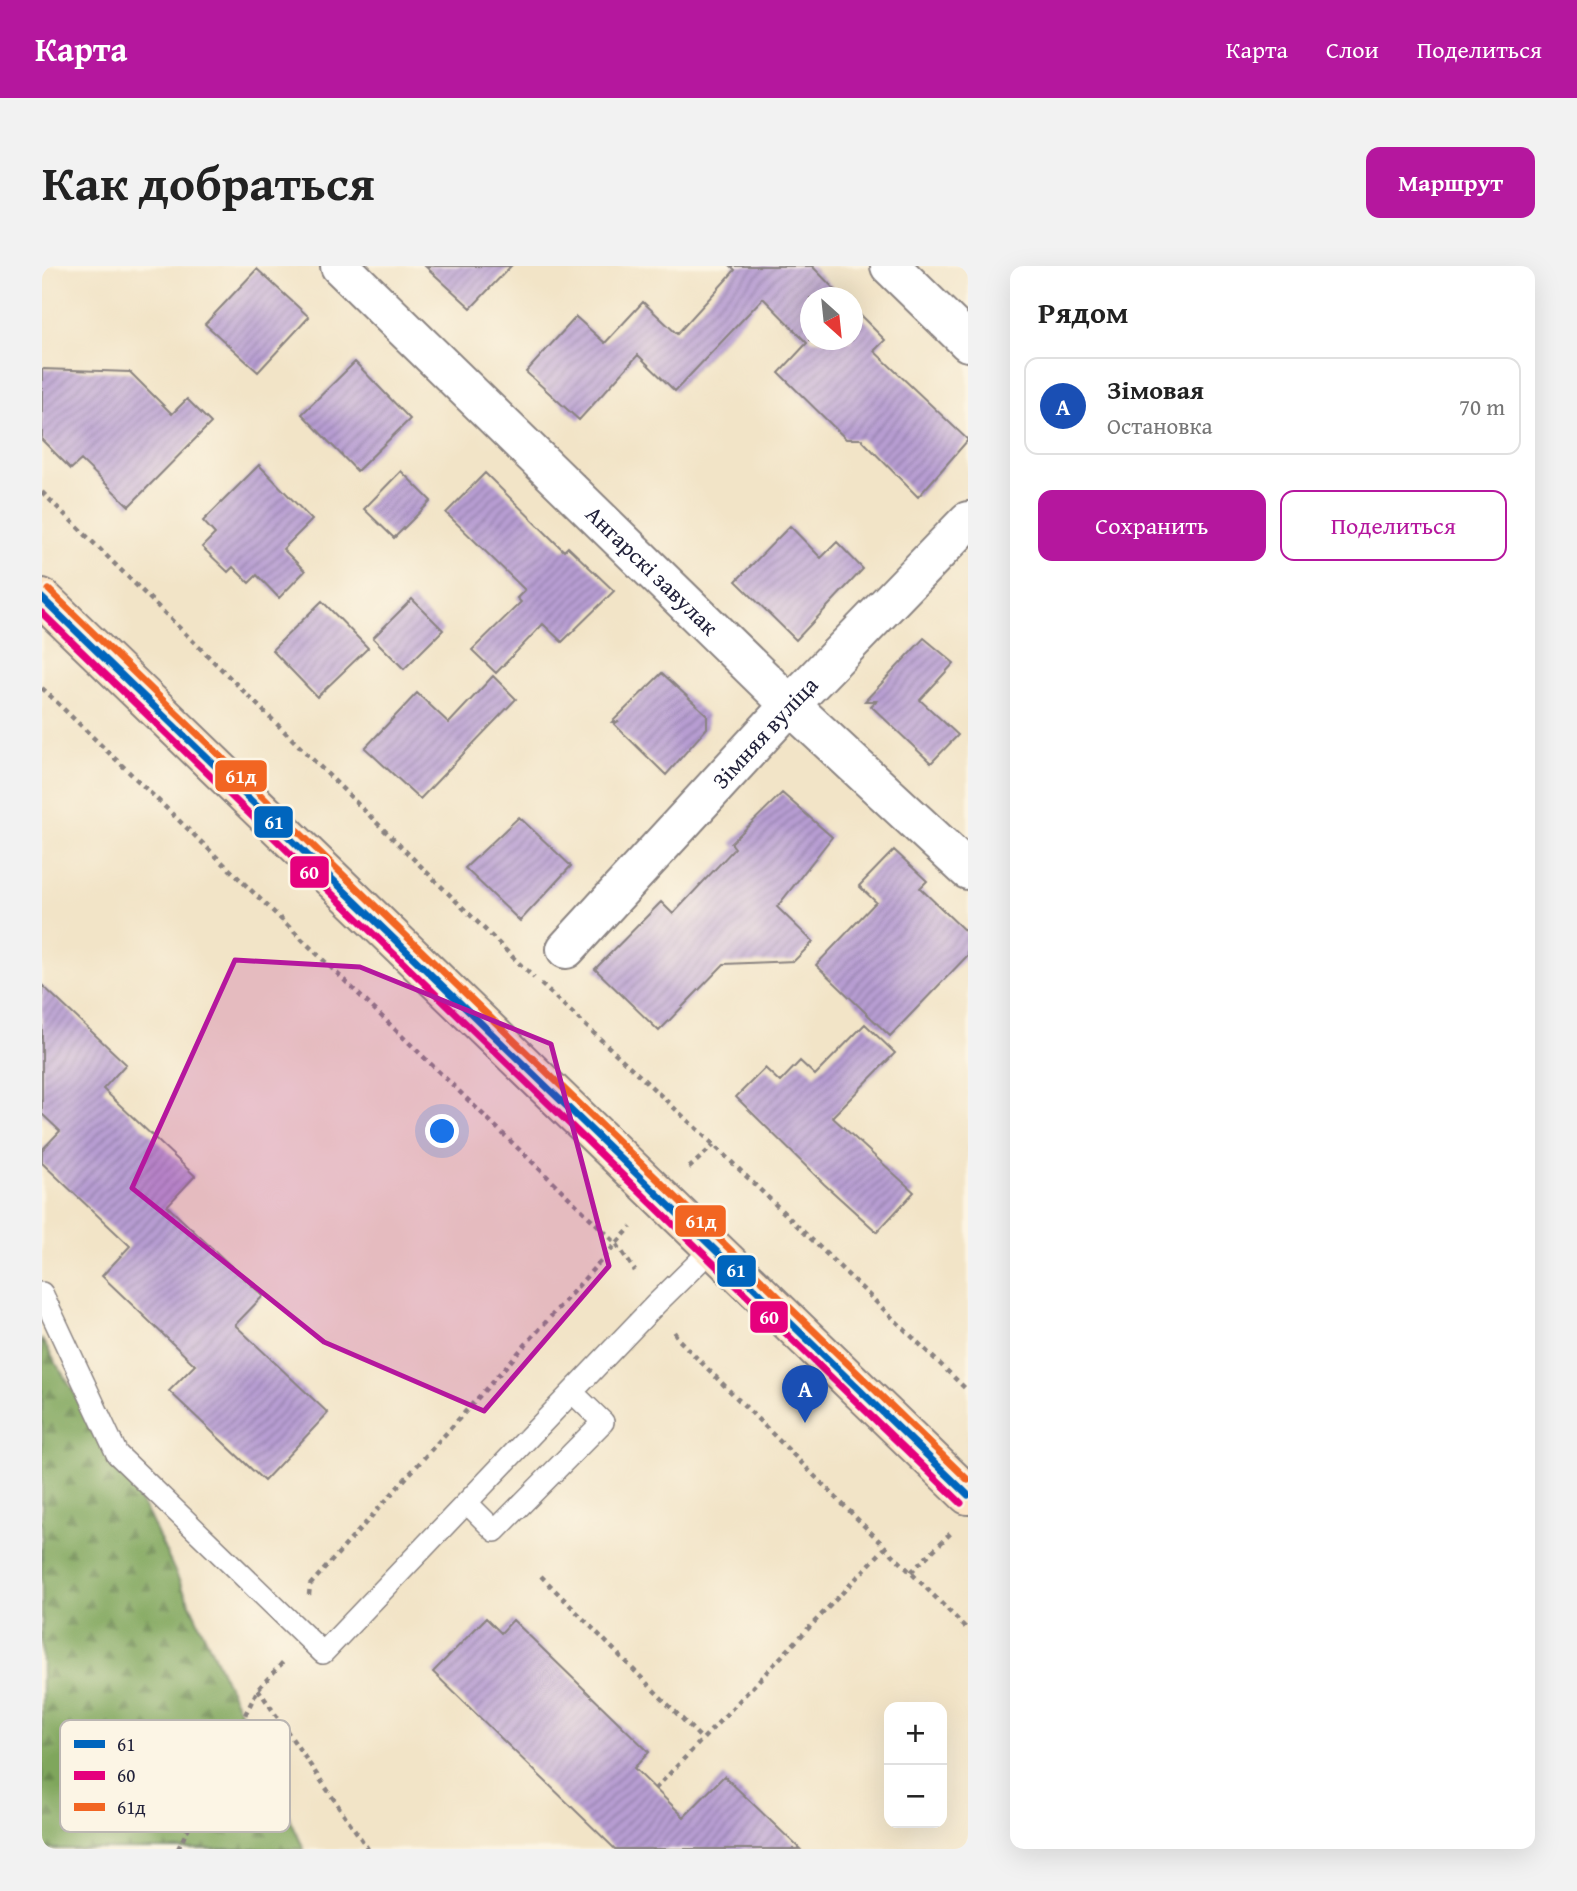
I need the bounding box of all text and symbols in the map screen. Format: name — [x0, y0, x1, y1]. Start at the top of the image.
text: Карта — [35, 25, 127, 73]
text: Карта — [1226, 32, 1288, 67]
text: Слои — [1326, 32, 1379, 67]
text: Поделиться — [1417, 32, 1542, 67]
text: Как добраться — [42, 146, 375, 218]
button: Маршрут — [1366, 147, 1535, 218]
north arrow — [800, 287, 863, 350]
text: Рядом — [1038, 290, 1129, 334]
text: Зімовая — [1107, 370, 1204, 409]
text: A — [1056, 390, 1070, 423]
text: 70 m — [1459, 390, 1505, 423]
text: Остановка — [1107, 409, 1213, 442]
button: Сохранить — [1038, 490, 1266, 561]
button: Поделиться — [1280, 490, 1507, 561]
street label: Ангарскі завулак — [579, 498, 726, 643]
street label: Зімняя вуліца — [704, 669, 825, 796]
line badge: 61д — [214, 759, 268, 793]
text: 61д — [225, 762, 257, 790]
line badge: 61 — [253, 805, 294, 839]
text: 61 — [264, 808, 284, 836]
line badge: 60 — [289, 855, 330, 889]
text: 60 — [299, 858, 319, 886]
your location — [425, 1114, 459, 1148]
line badge: 61д — [674, 1204, 727, 1238]
text: 61д — [685, 1207, 717, 1235]
line badge: 61 — [716, 1254, 757, 1288]
text: 61 — [726, 1256, 746, 1284]
line badge: 60 — [749, 1300, 789, 1334]
text: 60 — [759, 1303, 779, 1331]
pin: A — [782, 1365, 828, 1423]
map controls — [884, 1702, 947, 1828]
button: + — [884, 1702, 947, 1765]
legend — [60, 1720, 290, 1832]
text: 61 — [117, 1730, 135, 1758]
text: 60 — [117, 1761, 135, 1789]
button: − — [884, 1765, 947, 1828]
text: 61д — [117, 1793, 146, 1821]

